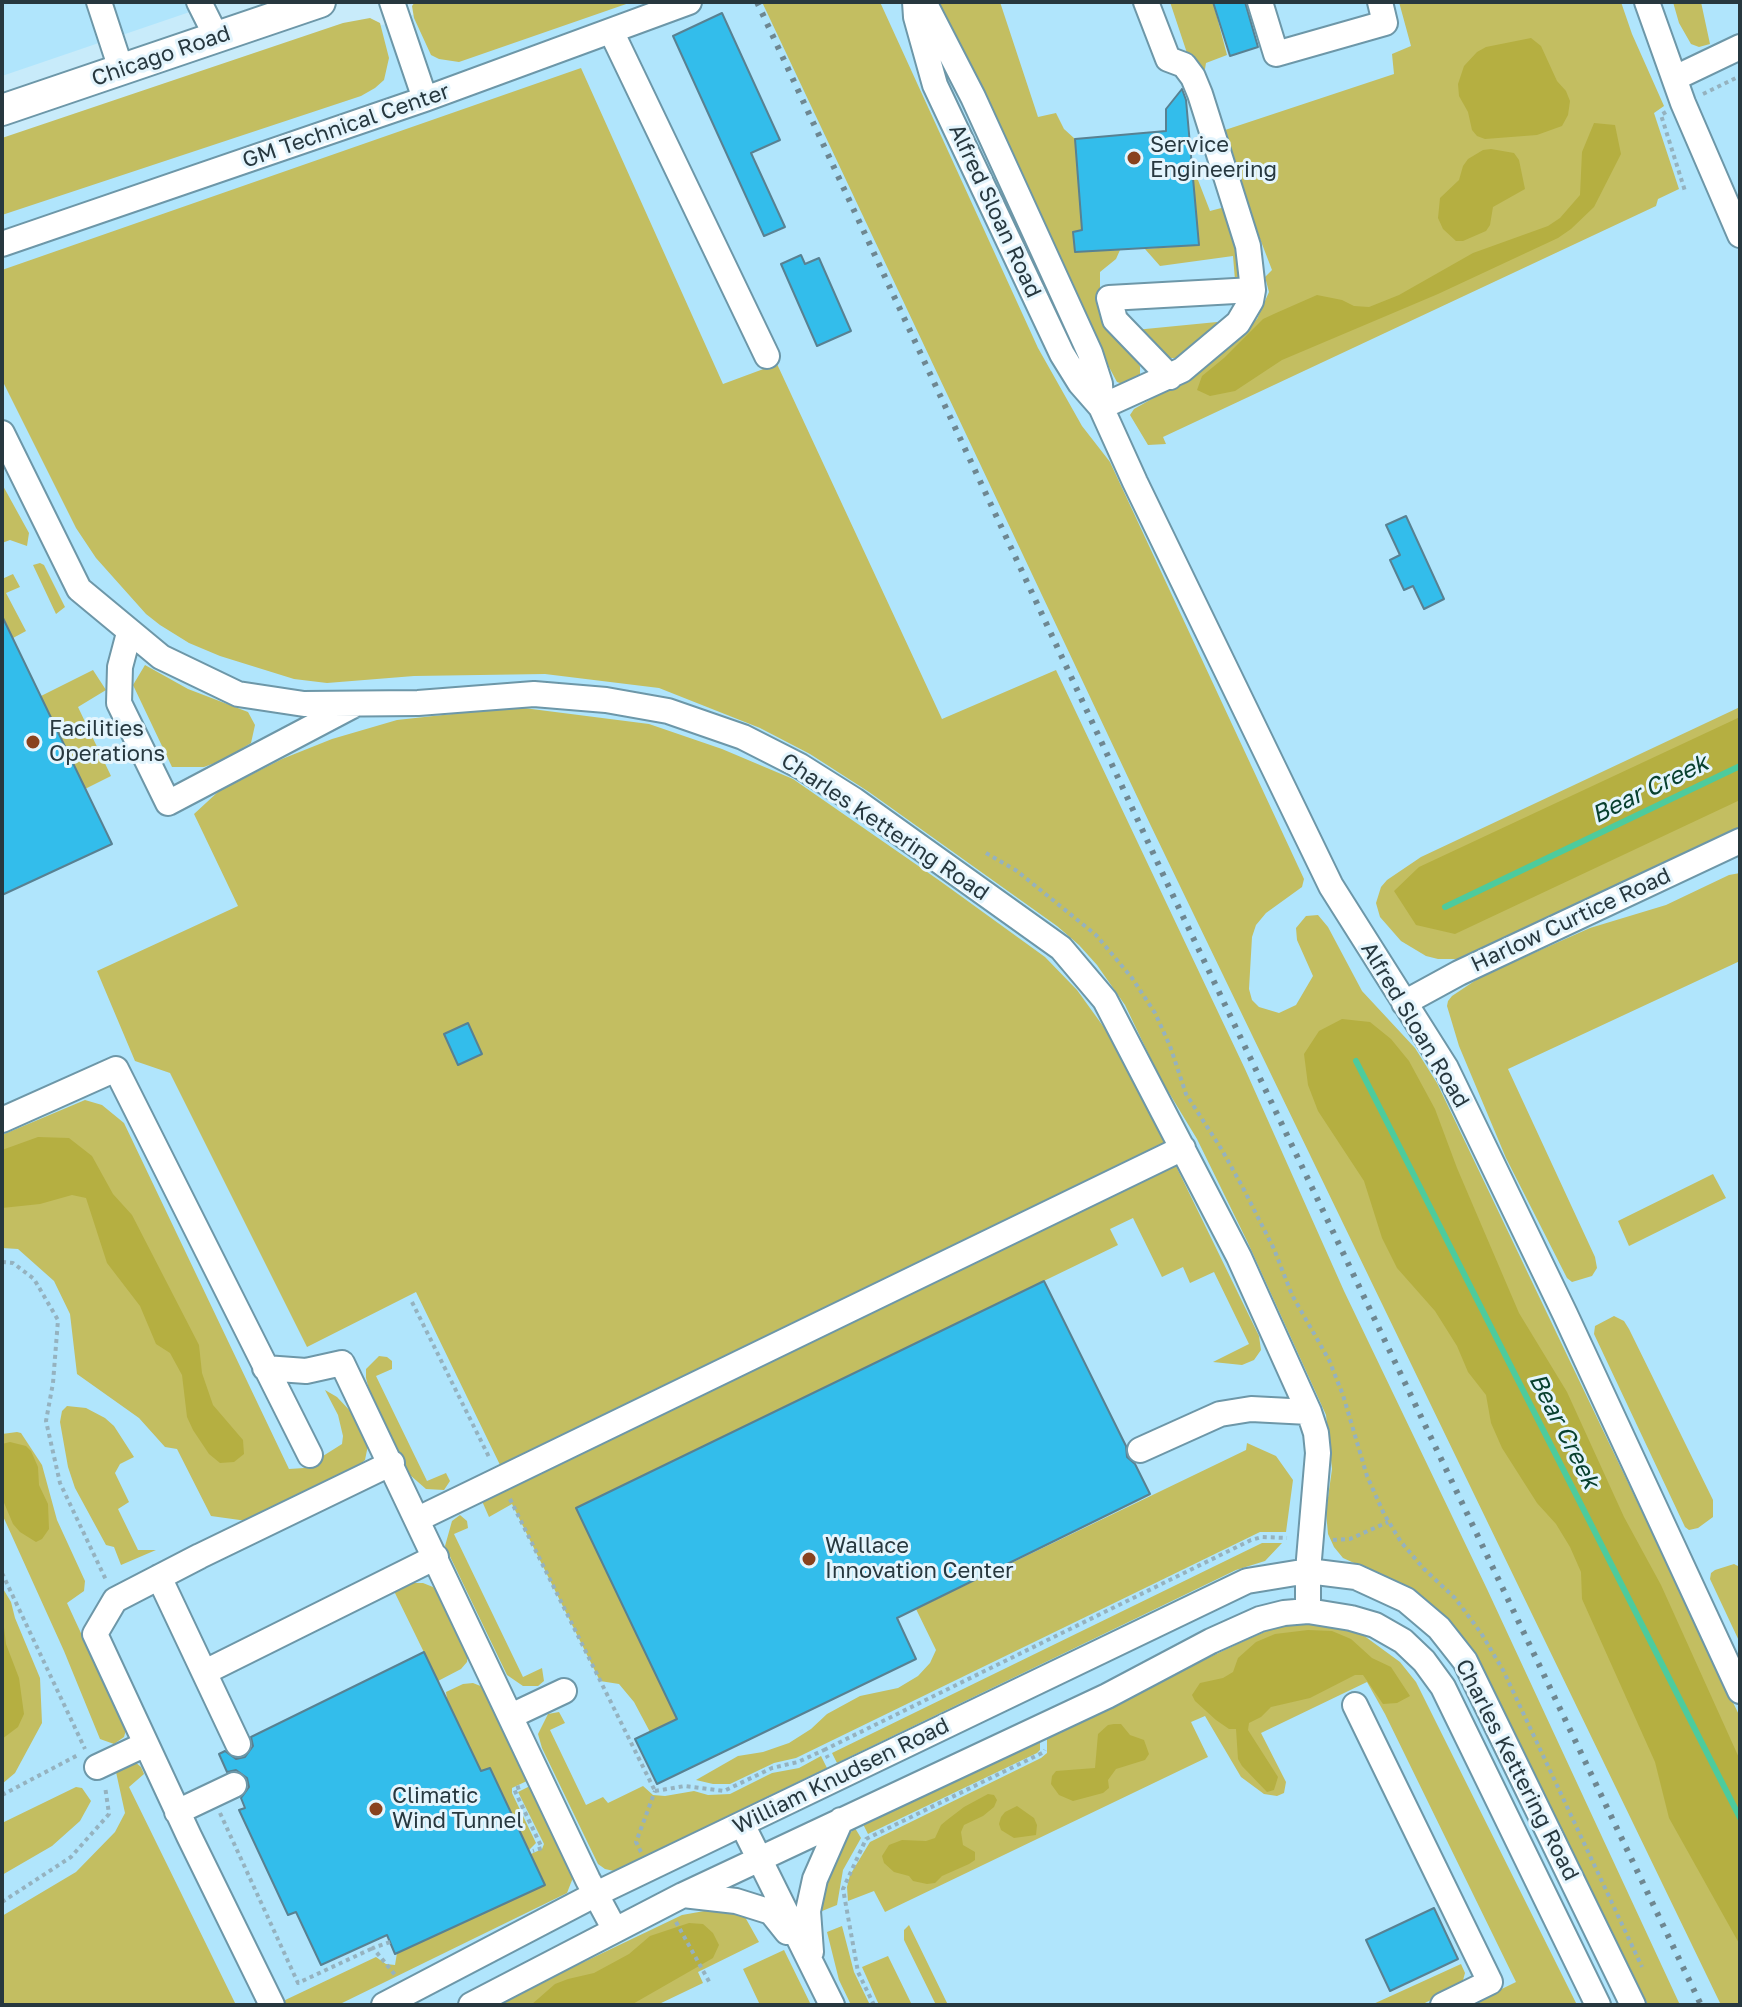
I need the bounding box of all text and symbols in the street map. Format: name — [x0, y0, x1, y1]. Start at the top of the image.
street label: Chicago Road — [88, 20, 234, 92]
street label: GM Technical Center — [239, 78, 453, 174]
street label: Alfred Sloan Road — [943, 120, 1047, 302]
place label: Service Engineering — [1150, 132, 1277, 184]
marker: Service Engineering — [1125, 149, 1143, 167]
place label: Facilities Operations — [49, 716, 165, 768]
marker: Facilities Operations — [24, 733, 42, 751]
street label: Charles Kettering Road — [776, 748, 994, 906]
water label: Bear Creek — [1587, 748, 1713, 830]
street label: Harlow Curtice Road — [1467, 862, 1675, 978]
street label: Alfred Sloan Road — [1355, 937, 1475, 1113]
water label: Bear Creek — [1523, 1368, 1605, 1494]
place label: Wallace Innovation Center — [825, 1533, 1014, 1584]
marker: Wallace Innovation Center — [800, 1550, 818, 1568]
street label: Charles Kettering Road — [1450, 1655, 1584, 1885]
street label: William Knudsen Road — [729, 1712, 953, 1840]
place label: Climatic Wind Tunnel — [392, 1783, 523, 1834]
marker: Climatic Wind Tunnel — [367, 1800, 385, 1818]

